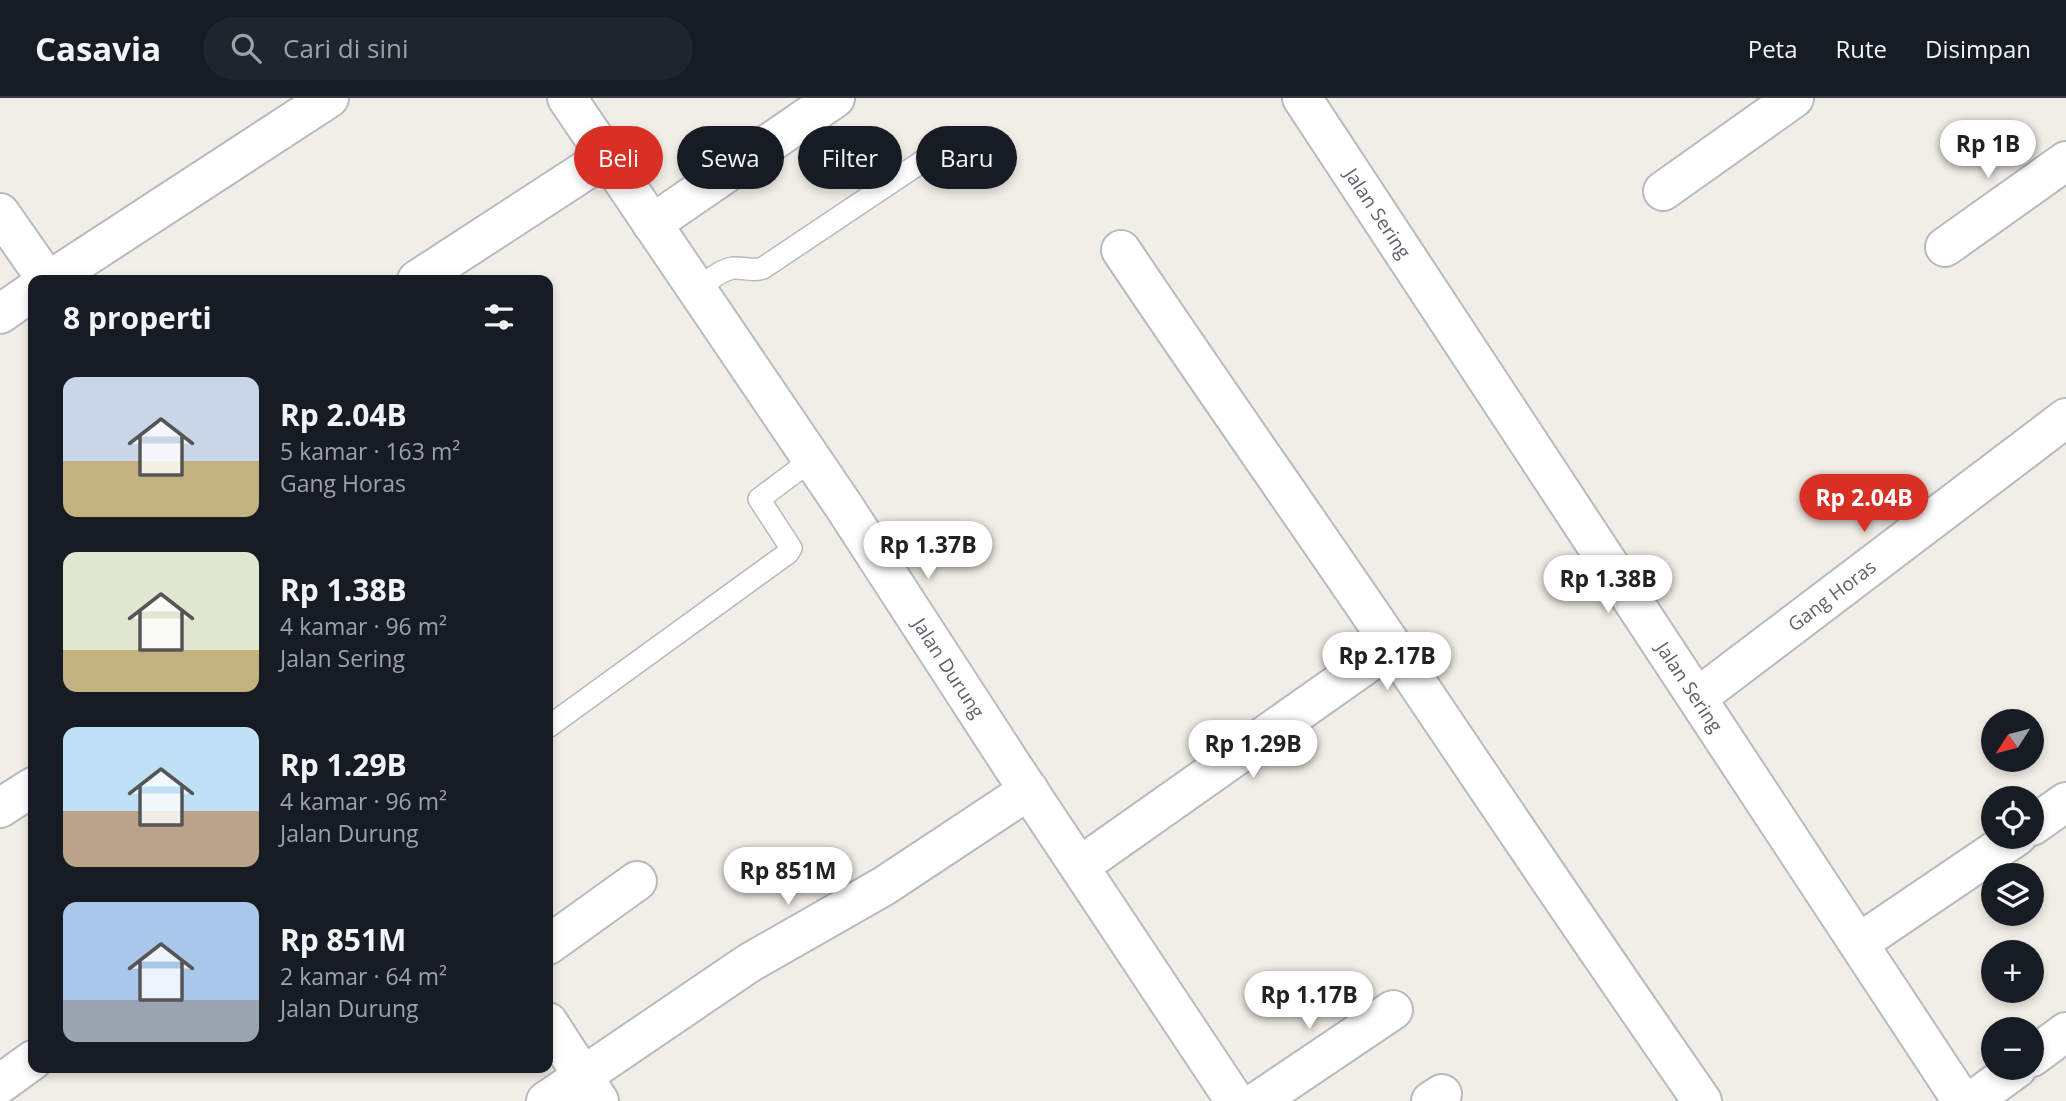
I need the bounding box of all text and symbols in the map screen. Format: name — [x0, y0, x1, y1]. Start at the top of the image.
search box — [203, 17, 693, 80]
text: Casavia — [35, 26, 161, 71]
icon: search — [227, 29, 265, 67]
text: Cari di sini — [283, 30, 409, 66]
text: Peta — [1748, 32, 1798, 65]
text: Rute — [1836, 32, 1887, 65]
text: Disimpan — [1925, 32, 2031, 65]
pin: Rp 1B — [1939, 120, 2037, 180]
chip: Beli — [574, 126, 663, 189]
chip: Sewa — [677, 126, 784, 189]
chip: Filter — [798, 126, 902, 189]
chip: Baru — [916, 126, 1017, 189]
text: Rp 1B — [1956, 127, 2020, 159]
street label: Jalan Sering — [1338, 161, 1417, 264]
text: 8 properti — [63, 297, 212, 338]
icon: filters — [480, 298, 518, 336]
text: Rp 2.04B — [280, 394, 407, 435]
icon: home — [119, 405, 203, 489]
text: 5 kamar · 163 m² — [280, 435, 460, 467]
text: Gang Horas — [280, 467, 406, 499]
pin: Rp 2.04B — [1792, 474, 1936, 534]
text: Rp 2.04B — [1815, 481, 1913, 513]
pin: Rp 1.37B — [856, 522, 1000, 581]
text: Rp 1.37B — [879, 528, 977, 560]
street label: Gang Horas — [1783, 554, 1881, 637]
pin: Rp 1.38B — [1536, 556, 1680, 615]
text: Rp 1.38B — [1559, 562, 1657, 594]
text: Rp 1.38B — [280, 569, 407, 610]
icon: home — [119, 580, 203, 664]
text: 4 kamar · 96 m² — [280, 610, 447, 642]
street label: Jalan Durung — [906, 611, 991, 723]
pin: Rp 2.17B — [1315, 632, 1459, 692]
street label: Jalan Sering — [1649, 635, 1729, 737]
text: Rp 2.17B — [1338, 639, 1436, 671]
text: Jalan Sering — [280, 642, 405, 674]
north arrow — [1981, 709, 2044, 772]
map controls — [1981, 709, 2044, 1080]
pin: Rp 1.29B — [1181, 720, 1325, 780]
text: Rp 1.29B — [1204, 727, 1302, 759]
text: Rp 1.29B — [280, 744, 407, 785]
icon: home — [119, 755, 203, 839]
text: 4 kamar · 96 m² — [280, 785, 447, 817]
button: locate — [1981, 786, 2044, 849]
text: Jalan Durung — [280, 817, 419, 849]
pin: Rp 851M — [723, 848, 853, 907]
text: Rp 851M — [740, 854, 836, 886]
button: layers — [1981, 863, 2044, 926]
text: Rp 851M — [280, 919, 406, 960]
icon: home — [119, 930, 203, 1014]
button: + — [1981, 940, 2044, 1003]
text: 2 kamar · 64 m² — [280, 960, 447, 992]
pin: Rp 1.17B — [1237, 972, 1381, 1031]
text: Rp 1.17B — [1260, 978, 1358, 1010]
text: Jalan Durung — [280, 992, 419, 1024]
button: − — [1981, 1017, 2044, 1080]

